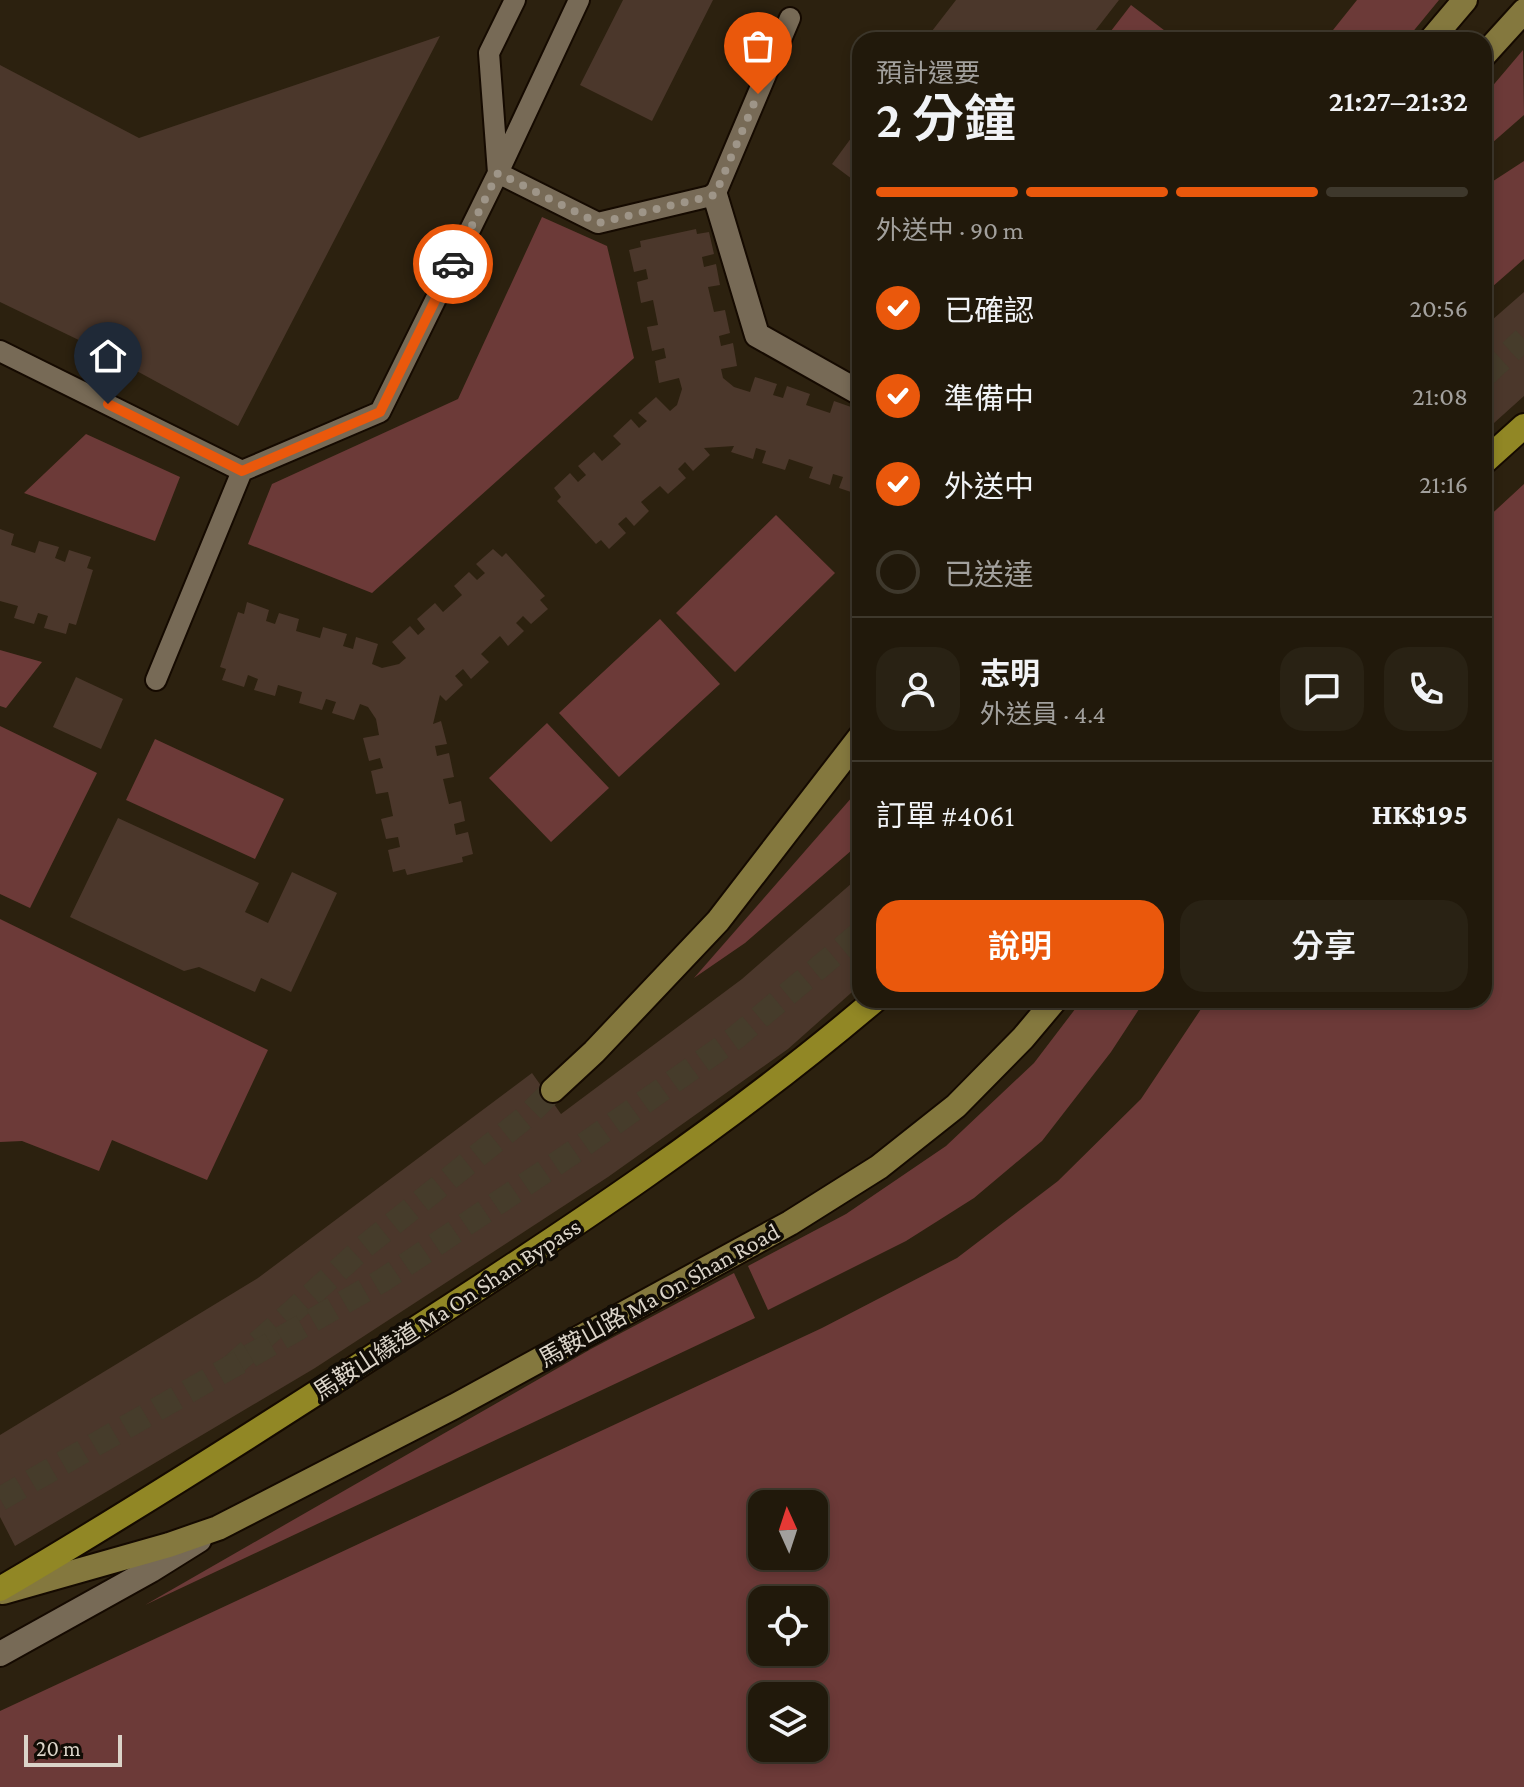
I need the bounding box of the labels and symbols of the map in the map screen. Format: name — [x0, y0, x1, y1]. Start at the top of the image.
pin — [724, 12, 792, 94]
courier — [413, 224, 493, 304]
pin — [74, 322, 142, 404]
street label: 馬鞍山繞道 Ma On Shan Bypass — [308, 1212, 585, 1405]
street label: 馬鞍山路 Ma On Shan Road — [534, 1217, 784, 1372]
north arrow — [748, 1490, 828, 1570]
scale bar — [24, 1731, 122, 1767]

